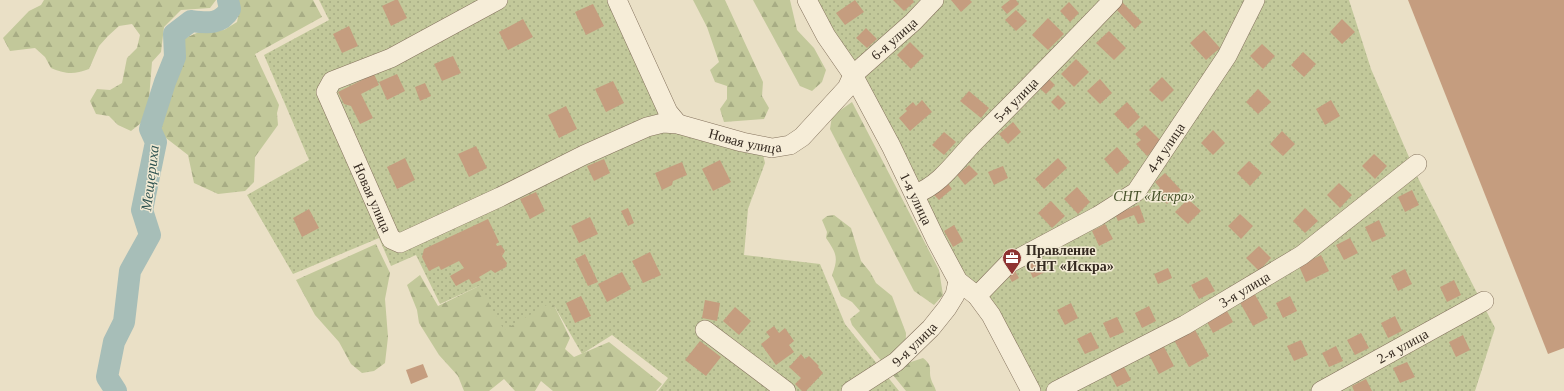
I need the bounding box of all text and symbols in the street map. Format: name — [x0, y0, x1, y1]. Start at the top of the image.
street label: 6-я улица — [868, 14, 921, 63]
street label: 5-я улица — [991, 74, 1042, 125]
street label: 4-я улица — [1144, 119, 1188, 175]
street label: Новая улица — [707, 126, 783, 156]
water label: Мещериха — [138, 144, 162, 213]
street label: Новая улица — [351, 161, 395, 235]
street label: 1-я улица — [897, 170, 935, 228]
park label: СНТ «Искра» — [1113, 189, 1195, 204]
place label: Правление СНТ «Искра» — [1026, 243, 1114, 274]
office icon: Правление СНТ «Искра» — [1001, 247, 1023, 275]
street label: 3-я улица — [1216, 268, 1273, 310]
street label: 9-я улица — [889, 319, 940, 369]
street label: 2-я улица — [1374, 326, 1431, 366]

